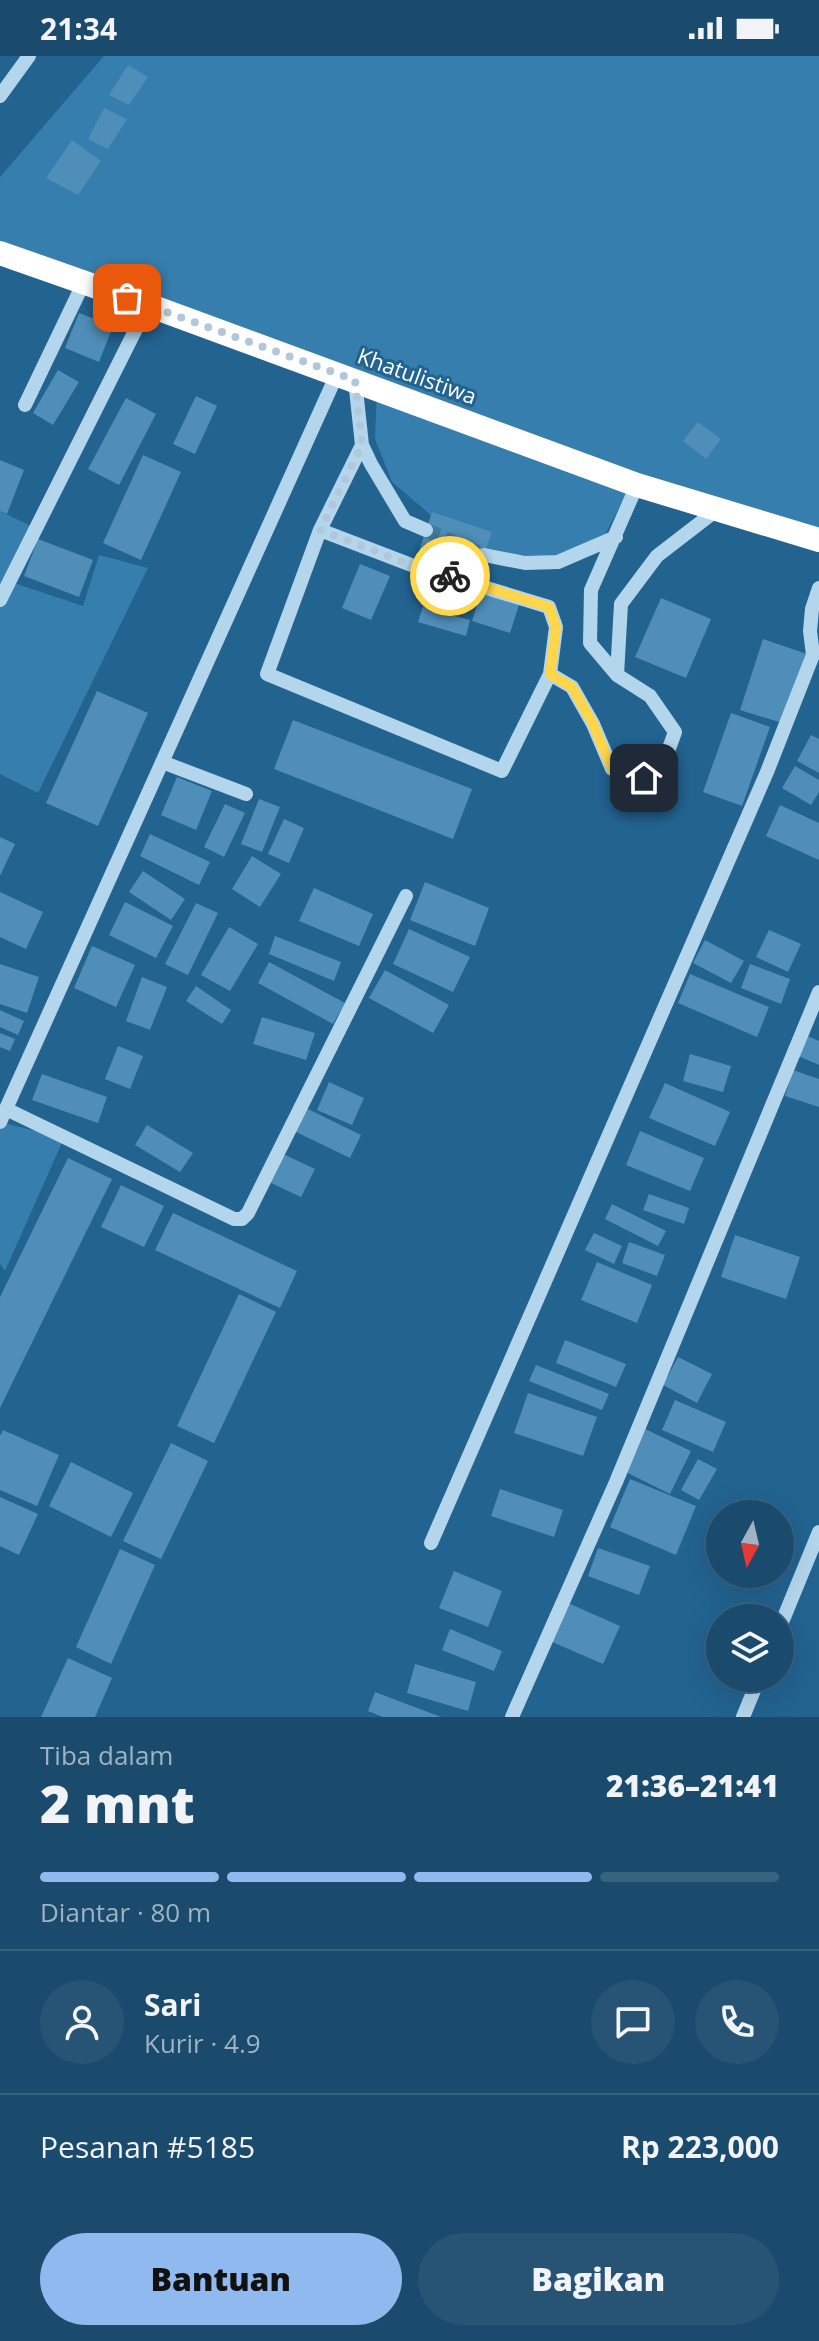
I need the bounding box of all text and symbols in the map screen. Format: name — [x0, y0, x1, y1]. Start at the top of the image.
text: 21:34 — [40, 8, 117, 49]
pin — [93, 264, 161, 332]
icon: bag — [105, 276, 149, 320]
street label: Khatulistiwa — [354, 340, 481, 410]
courier — [410, 536, 490, 616]
icon: bike — [428, 554, 472, 598]
pin — [610, 744, 678, 812]
icon: home — [622, 756, 666, 800]
north arrow — [706, 1500, 794, 1588]
map controls — [706, 1500, 794, 1692]
button: layers — [706, 1604, 794, 1692]
text: Tiba dalam — [40, 1737, 173, 1773]
text: 21:36–21:41 — [606, 1765, 779, 1806]
text: 2 mnt — [40, 1767, 195, 1838]
text: Diantar · 80 m — [40, 1894, 211, 1930]
button: person — [40, 1980, 124, 2064]
button: chat — [591, 1980, 675, 2064]
button: phone — [695, 1980, 779, 2064]
text: Sari — [144, 1984, 201, 2025]
text: Kurir · 4.9 — [144, 2025, 261, 2061]
text: Pesanan #5185 — [40, 2126, 255, 2167]
text: Rp 223,000 — [621, 2126, 779, 2167]
button: Bantuan — [40, 2233, 402, 2325]
button: Bagikan — [418, 2233, 779, 2325]

